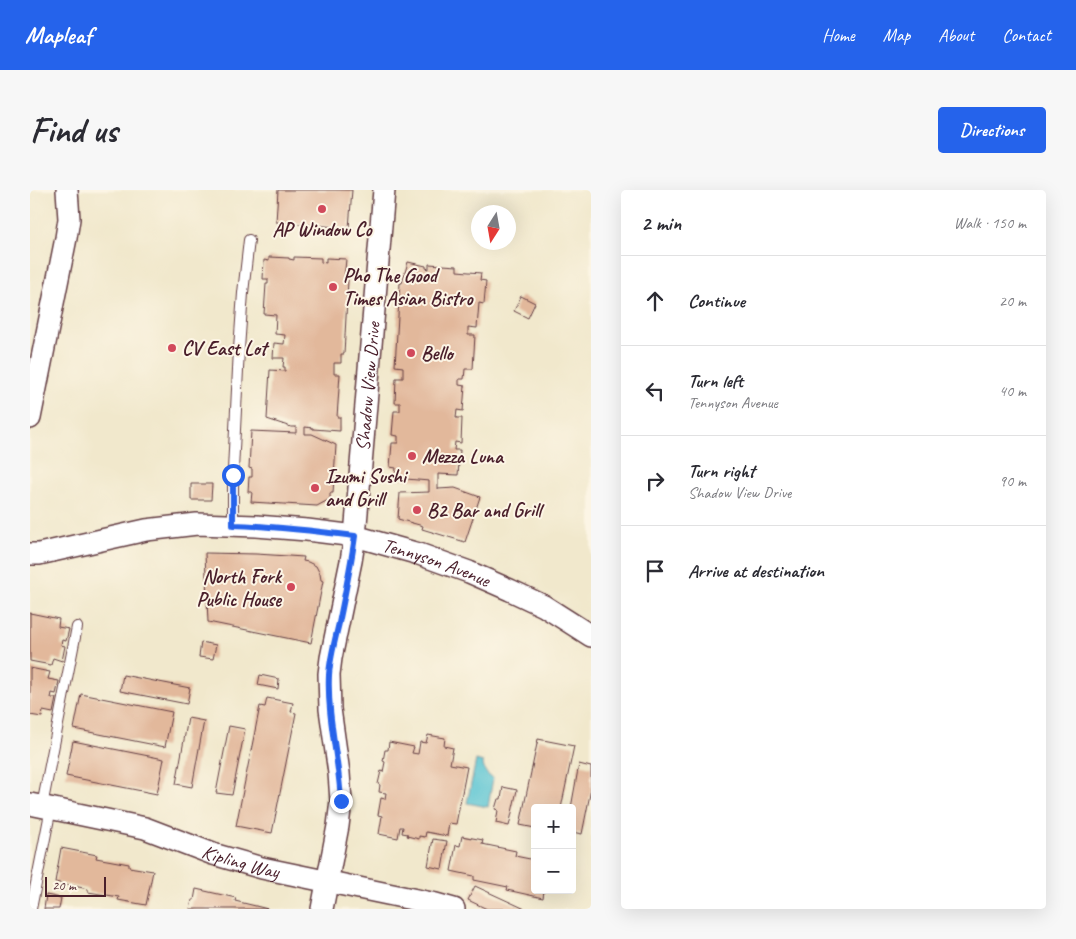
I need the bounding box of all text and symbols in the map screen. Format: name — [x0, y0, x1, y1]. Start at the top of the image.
text: Mapleaf — [25, 20, 92, 50]
text: Home — [822, 24, 855, 46]
text: Map — [883, 24, 910, 46]
text: About — [938, 24, 974, 46]
text: Contact — [1002, 24, 1051, 46]
button: Directions — [938, 107, 1046, 153]
text: Find us — [30, 108, 117, 153]
marker: AP Window Co — [316, 203, 328, 215]
north arrow — [471, 205, 516, 250]
text: 2 min — [641, 210, 681, 236]
text: Walk · 150 m — [954, 213, 1026, 233]
place label: AP Window Co — [273, 217, 373, 242]
place label: Pho The Good Times Asian Bistro — [343, 263, 474, 311]
marker: Pho The Good Times Asian Bistro — [327, 281, 339, 293]
icon: ahead — [641, 287, 669, 315]
text: Continue — [688, 289, 745, 313]
text: 20 m — [999, 291, 1026, 311]
street label: Shadow View Drive — [350, 320, 386, 452]
place label: CV East Lot — [182, 336, 270, 361]
place label: Bello — [421, 341, 454, 366]
marker: CV East Lot — [166, 342, 178, 354]
marker: Bello — [405, 347, 417, 359]
text: Turn left — [688, 369, 743, 393]
icon: left — [641, 377, 669, 405]
text: 40 m — [999, 381, 1026, 401]
text: Tennyson Avenue — [688, 393, 778, 413]
place label: Mezza Luna — [422, 444, 505, 469]
marker: Mezza Luna — [406, 450, 418, 462]
text: Turn right — [688, 459, 755, 483]
route start — [222, 464, 245, 487]
place label: Izumi Sushi and Grill — [325, 464, 409, 512]
icon: right — [641, 467, 669, 495]
text: 90 m — [999, 471, 1026, 491]
marker: Izumi Sushi and Grill — [309, 482, 321, 494]
text: Shadow View Drive — [688, 483, 791, 503]
place label: B2 Bar and Grill — [427, 498, 545, 523]
marker: B2 Bar and Grill — [411, 504, 423, 516]
street label: Tennyson Avenue — [380, 532, 495, 593]
icon: arrive — [641, 557, 669, 585]
text: Arrive at destination — [688, 559, 824, 583]
place label: North Fork Public House — [196, 564, 283, 612]
marker: North Fork Public House — [285, 581, 297, 593]
route end — [330, 790, 353, 813]
map controls — [531, 804, 576, 894]
button: + — [531, 804, 576, 849]
street label: Kipling Way — [198, 839, 282, 884]
button: − — [531, 849, 576, 894]
scale bar — [45, 874, 106, 897]
text: 20 m — [52, 877, 76, 894]

